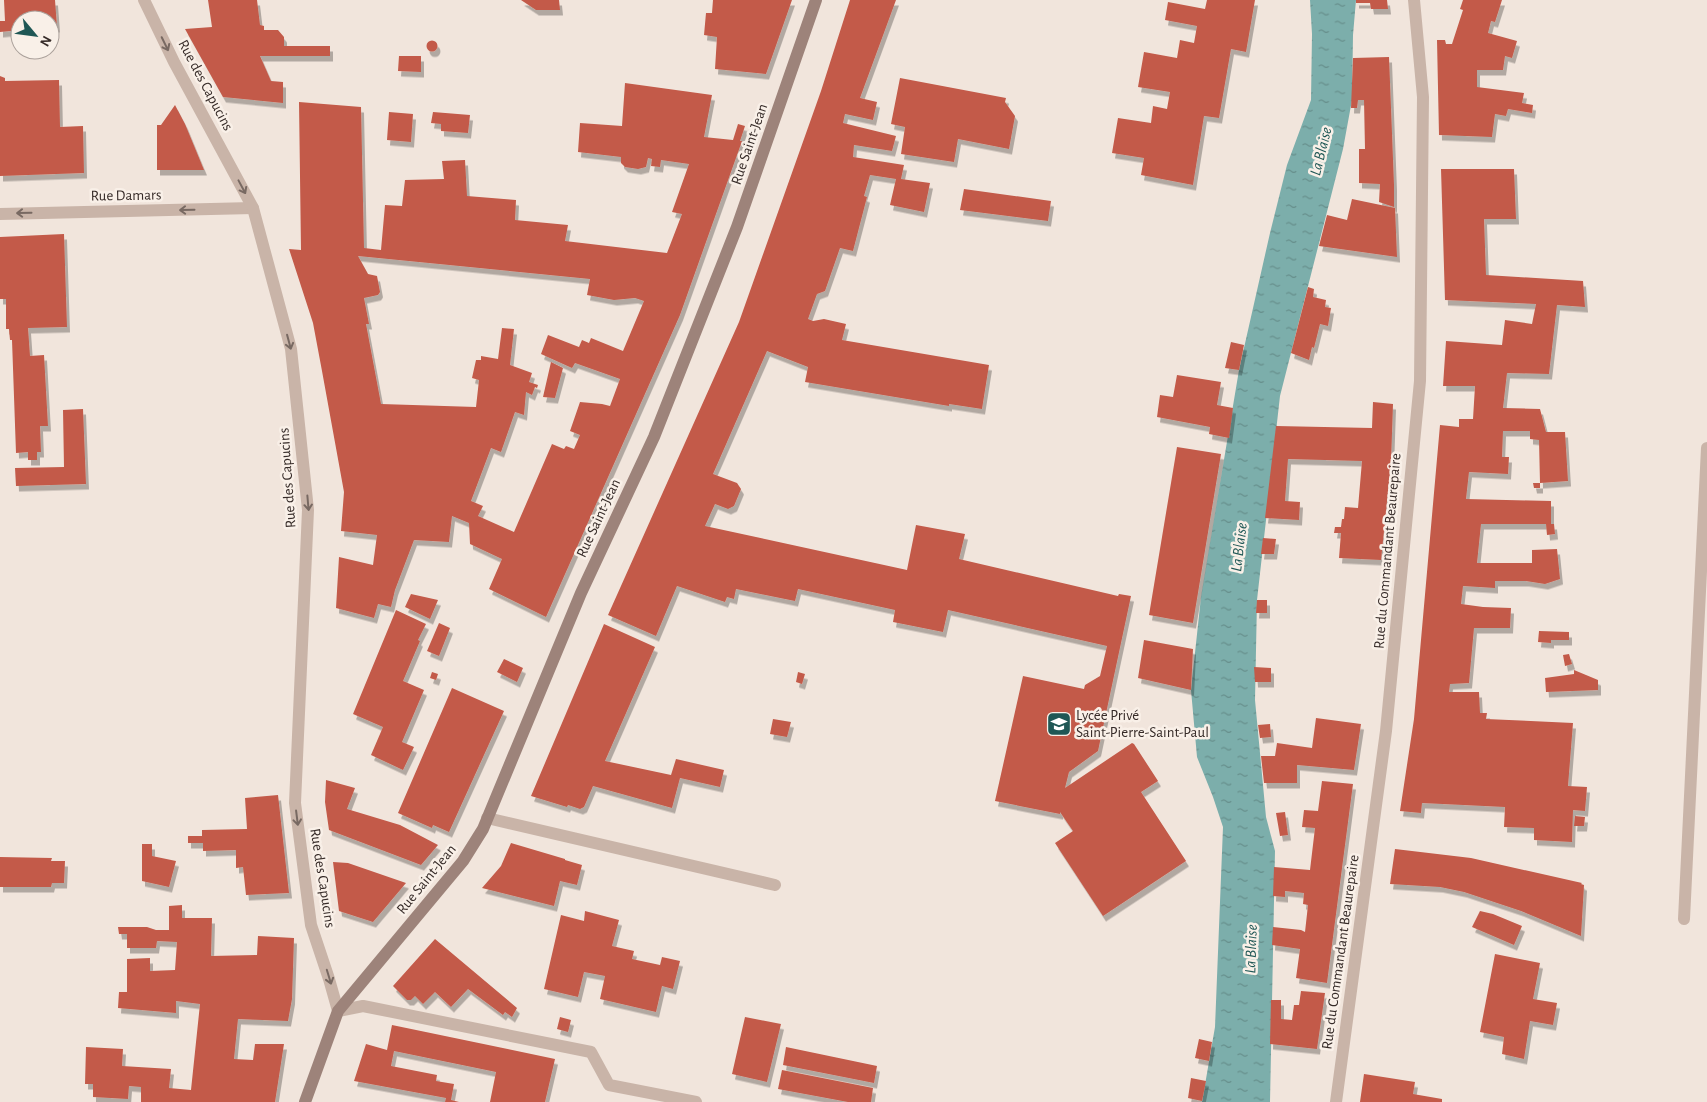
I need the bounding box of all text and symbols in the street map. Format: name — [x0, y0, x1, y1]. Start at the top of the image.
north arrow — [10, 10, 60, 60]
text: N — [37, 33, 54, 48]
one-way arrow — [161, 36, 170, 51]
street label: Rue des Capucins — [175, 37, 236, 133]
street label: Rue Saint-Jean — [729, 102, 770, 187]
water label: La Blaise — [1307, 125, 1335, 177]
one-way arrow — [237, 179, 247, 194]
street label: Rue Damars — [91, 187, 161, 204]
one-way arrow — [179, 205, 195, 214]
one-way arrow — [16, 209, 32, 218]
one-way arrow — [285, 334, 294, 350]
street label: Rue des Capucins — [277, 427, 298, 529]
street label: Rue du Commandant Beaurepaire — [1371, 452, 1404, 650]
street label: Rue Saint-Jean — [574, 477, 623, 560]
one-way arrow — [303, 495, 312, 511]
water label: La Blaise — [1228, 522, 1250, 573]
place label: Lycée Privé Saint-Pierre-Saint-Paul — [1076, 708, 1209, 740]
school or university icon: Lycée Privé Saint-Pierre-Saint-Paul — [1046, 711, 1072, 737]
one-way arrow — [292, 810, 302, 826]
street label: Rue des Capucins — [307, 827, 338, 929]
street label: Rue Saint-Jean — [394, 842, 459, 917]
street label: Rue du Commandant Beaurepaire — [1319, 854, 1362, 1050]
water label: La Blaise — [1242, 924, 1260, 974]
one-way arrow — [324, 969, 334, 985]

